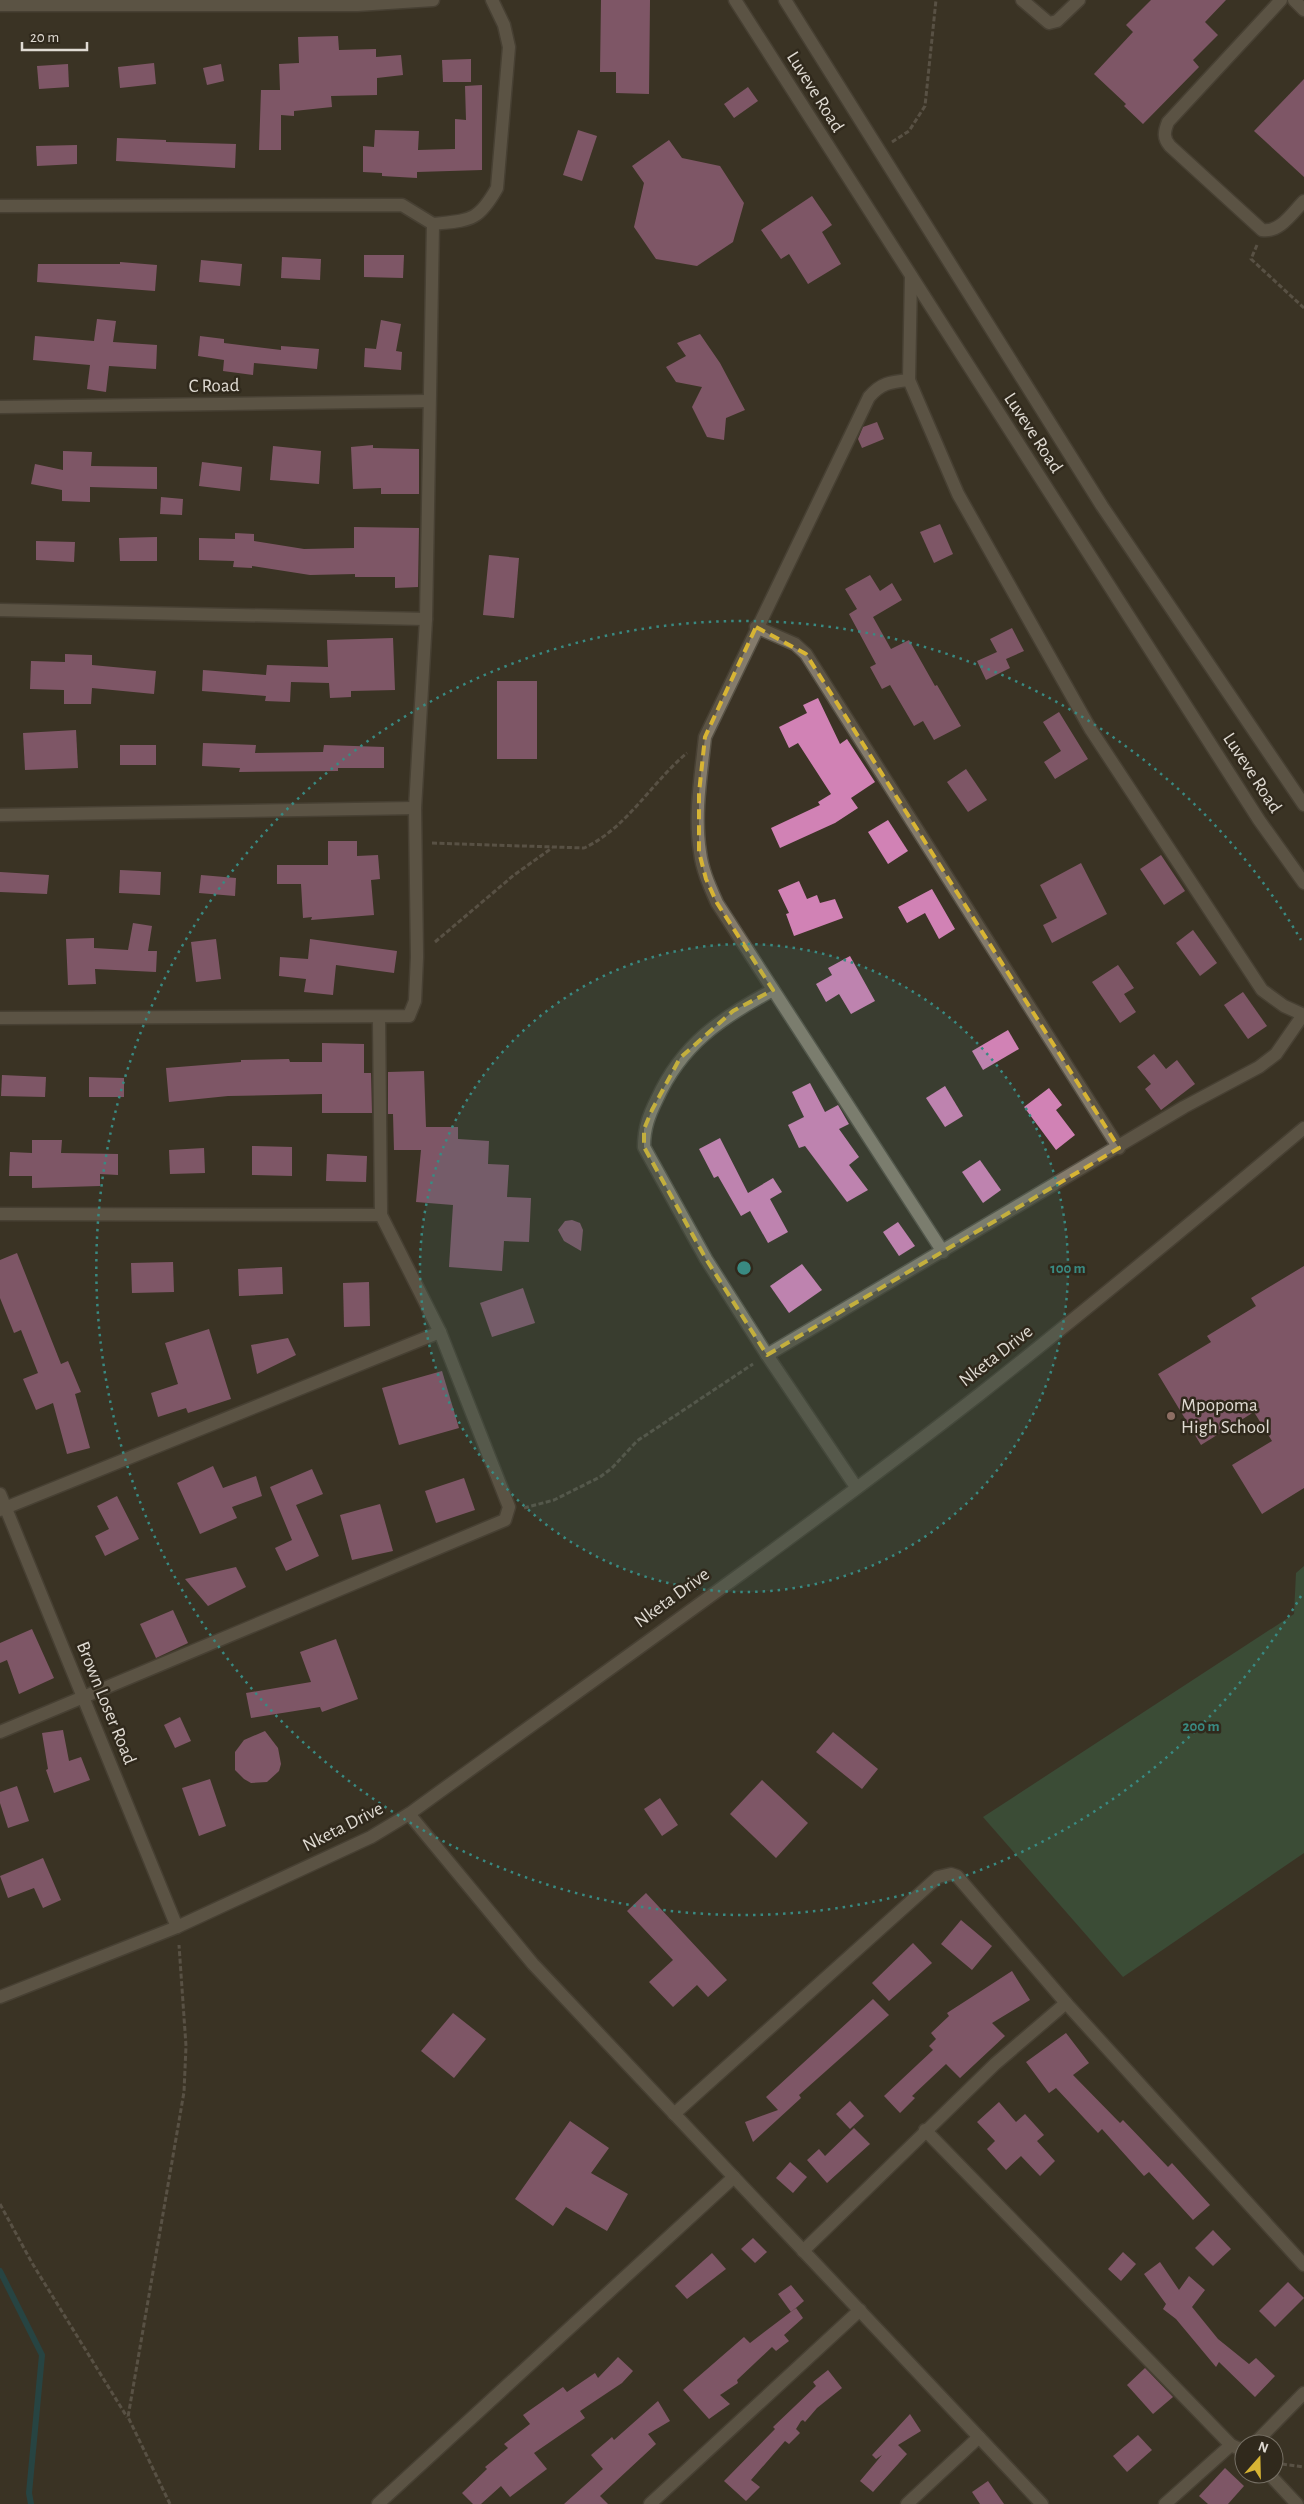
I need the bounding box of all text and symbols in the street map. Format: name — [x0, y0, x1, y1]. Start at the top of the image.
scale bar — [22, 20, 88, 52]
text: 20 m — [30, 30, 59, 45]
street label: Luveve Road — [783, 48, 847, 136]
street label: C Road — [188, 376, 240, 396]
street label: Luveve Road — [1000, 390, 1066, 477]
street label: Luveve Road — [1219, 730, 1285, 817]
centre of rings — [735, 1259, 753, 1277]
text: 100 m — [1050, 1261, 1086, 1276]
street label: Nketa Drive — [956, 1322, 1036, 1390]
place label: Mpopoma High School — [1181, 1396, 1270, 1437]
marker: Mpopoma High School — [1165, 1410, 1177, 1422]
street label: Nketa Drive — [631, 1565, 713, 1631]
street label: Brown Loser Road — [73, 1639, 139, 1767]
text: 200 m — [1182, 1719, 1220, 1734]
street label: Nketa Drive — [300, 1799, 386, 1855]
north arrow — [1234, 2434, 1284, 2484]
text: N — [1256, 2439, 1270, 2456]

